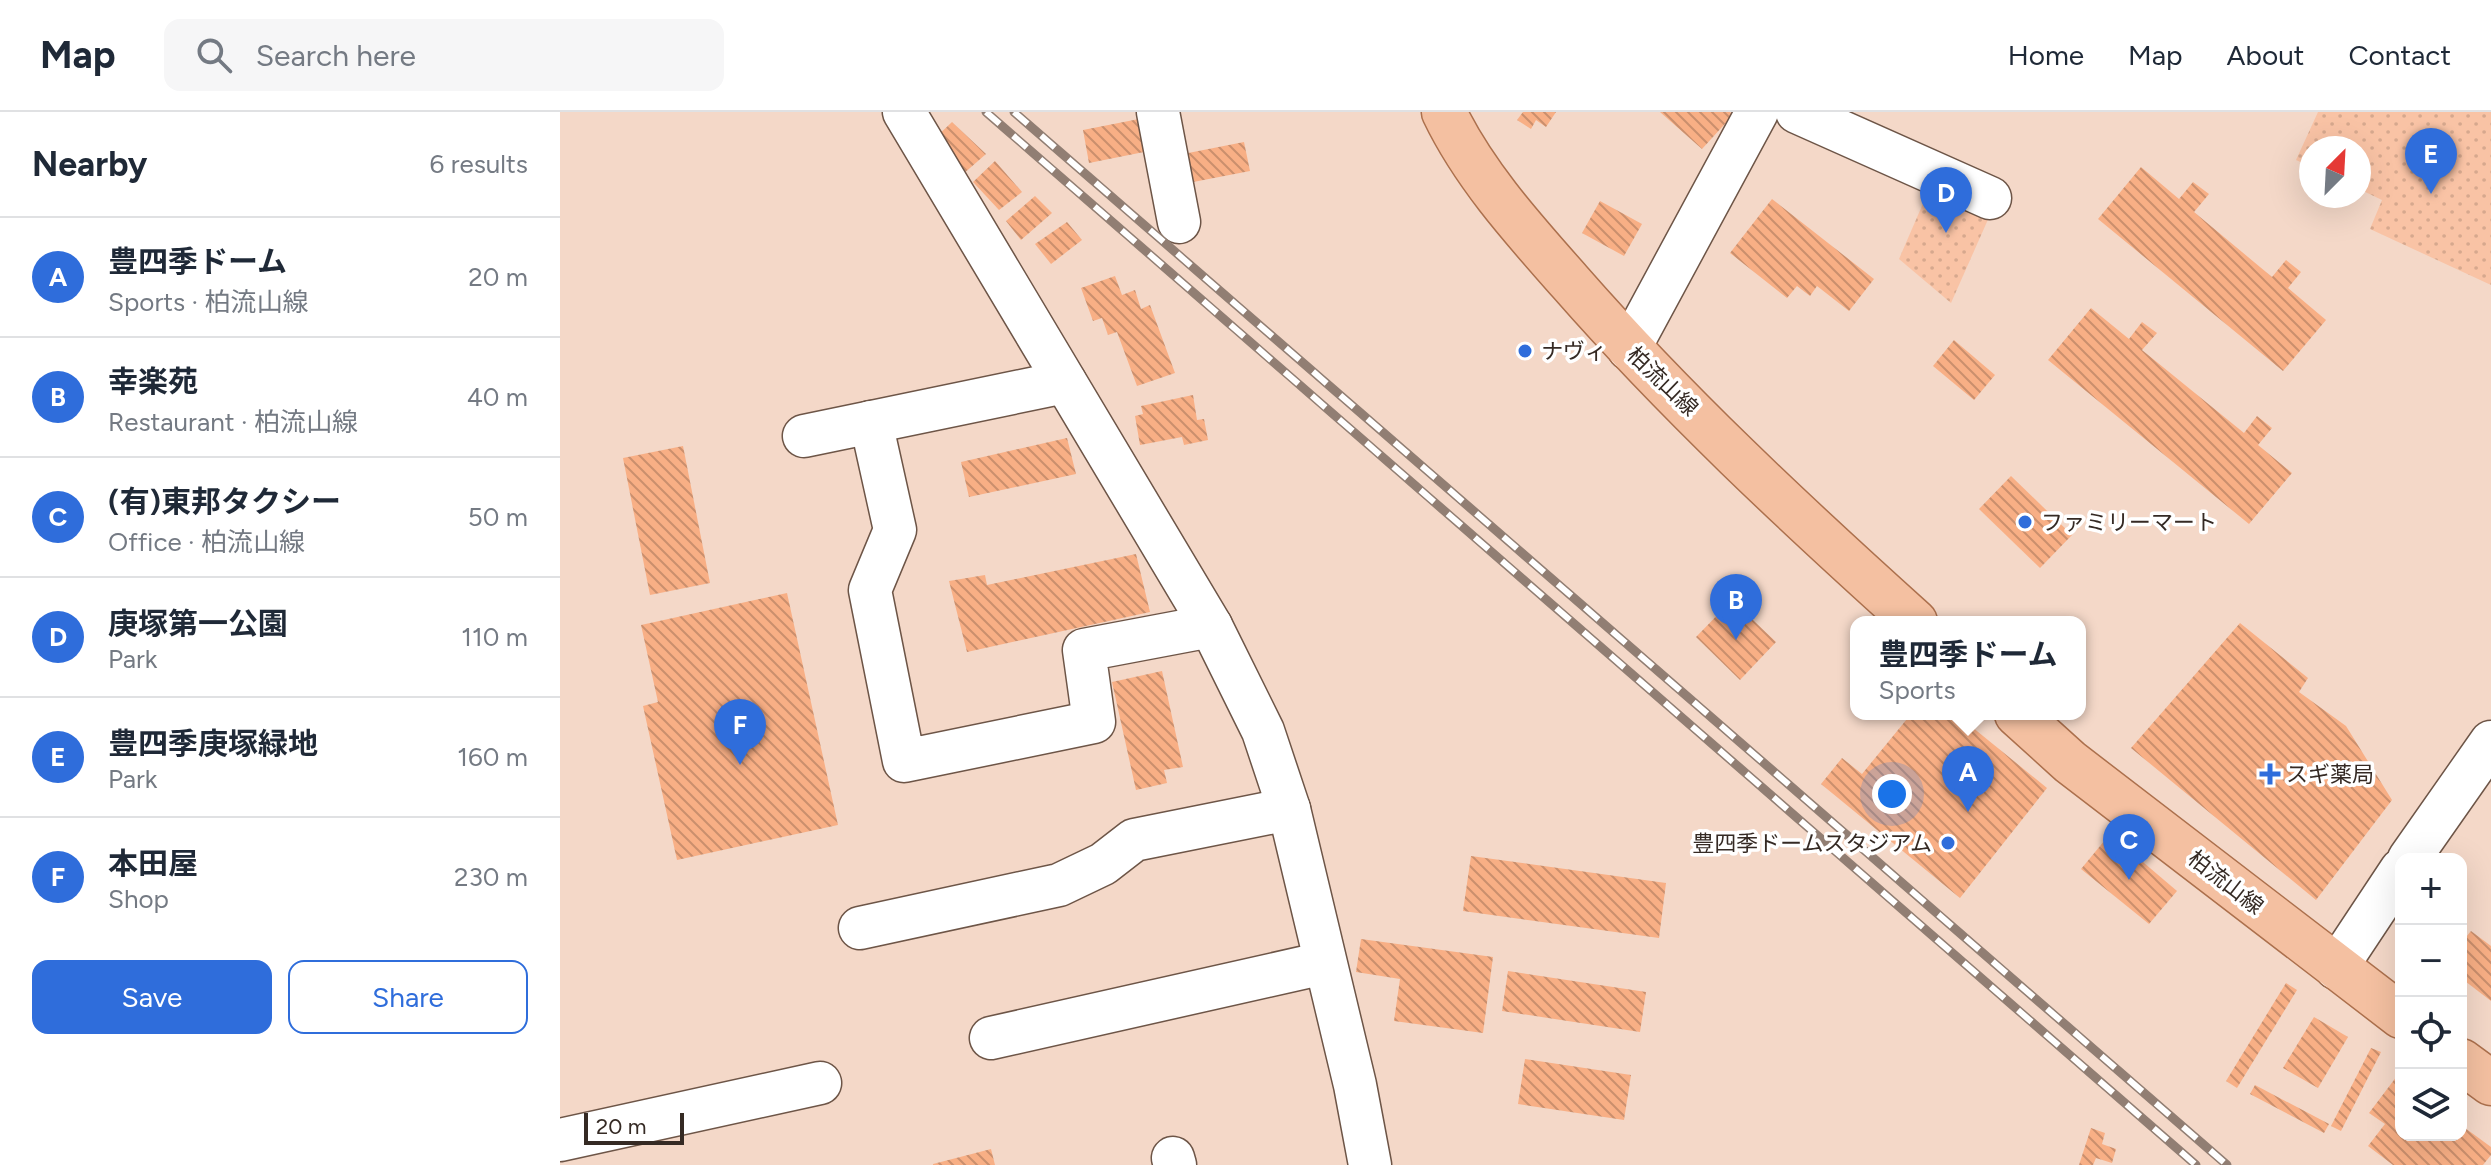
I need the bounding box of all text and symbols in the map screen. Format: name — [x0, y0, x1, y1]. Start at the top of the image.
search box — [164, 19, 724, 91]
text: Map — [40, 32, 116, 78]
icon: search — [192, 33, 236, 77]
text: Search here — [256, 37, 416, 74]
text: Home — [2008, 38, 2084, 72]
text: Map — [2128, 38, 2183, 72]
text: About — [2227, 38, 2304, 72]
text: Contact — [2348, 38, 2451, 72]
pin: E — [2405, 128, 2457, 194]
north arrow — [2299, 136, 2371, 208]
text: Nearby — [32, 144, 147, 185]
text: 6 results — [430, 148, 528, 180]
pin: D — [1920, 167, 1972, 233]
text: 豊四季ドーム — [108, 243, 287, 280]
text: A — [49, 261, 67, 293]
text: 20 m — [468, 261, 528, 293]
text: Sports · 柏流山線 — [108, 286, 309, 318]
place label: ナヴィ — [1541, 338, 1607, 365]
street label: 柏流山線 — [1622, 341, 1704, 422]
marker: ナヴィ — [1516, 342, 1534, 360]
text: 幸楽苑 — [108, 363, 198, 400]
text: B — [50, 381, 66, 413]
text: 40 m — [467, 381, 528, 413]
text: Restaurant · 柏流山線 — [108, 406, 358, 438]
text: (有)東邦タクシー — [108, 483, 341, 520]
text: C — [49, 501, 67, 533]
text: 50 m — [468, 501, 528, 533]
place label: ファミリーマート — [2041, 509, 2217, 536]
marker: ファミリーマート — [2016, 513, 2034, 531]
text: Office · 柏流山線 — [108, 526, 305, 558]
pin: B — [1710, 574, 1762, 640]
text: 庚塚第一公園 — [108, 605, 288, 642]
popup — [1850, 616, 2086, 720]
text: D — [49, 621, 67, 653]
text: 110 m — [461, 621, 528, 653]
text: 豊四季ドーム — [1878, 636, 2058, 673]
text: Park — [108, 643, 157, 675]
text: Sports — [1878, 674, 1956, 706]
pin: F — [714, 699, 766, 765]
text: 豊四季庚塚緑地 — [108, 725, 318, 762]
text: E — [50, 741, 66, 773]
text: 160 m — [457, 741, 528, 773]
pin: A — [1942, 746, 1994, 812]
place label: スギ薬局 — [2286, 761, 2374, 788]
text: Park — [108, 763, 157, 795]
marker: スギ薬局 — [2261, 765, 2279, 783]
your location — [1872, 774, 1912, 814]
pin: C — [2103, 814, 2155, 880]
place label: 豊四季ドームスタジアム — [1692, 830, 1932, 857]
marker: 豊四季ドームスタジアム — [1939, 834, 1957, 852]
text: 本田屋 — [108, 845, 198, 882]
street label: 柏流山線 — [2183, 845, 2269, 920]
map controls — [2395, 853, 2467, 1141]
button: + — [2395, 853, 2467, 925]
text: F — [51, 861, 65, 893]
text: 230 m — [454, 861, 528, 893]
text: Shop — [108, 883, 169, 915]
button: − — [2395, 925, 2467, 997]
button: Save — [32, 960, 272, 1034]
button: Share — [288, 960, 528, 1034]
button: locate — [2395, 997, 2467, 1069]
button: layers — [2395, 1069, 2467, 1141]
scale bar — [584, 1109, 684, 1145]
text: 20 m — [596, 1113, 647, 1140]

